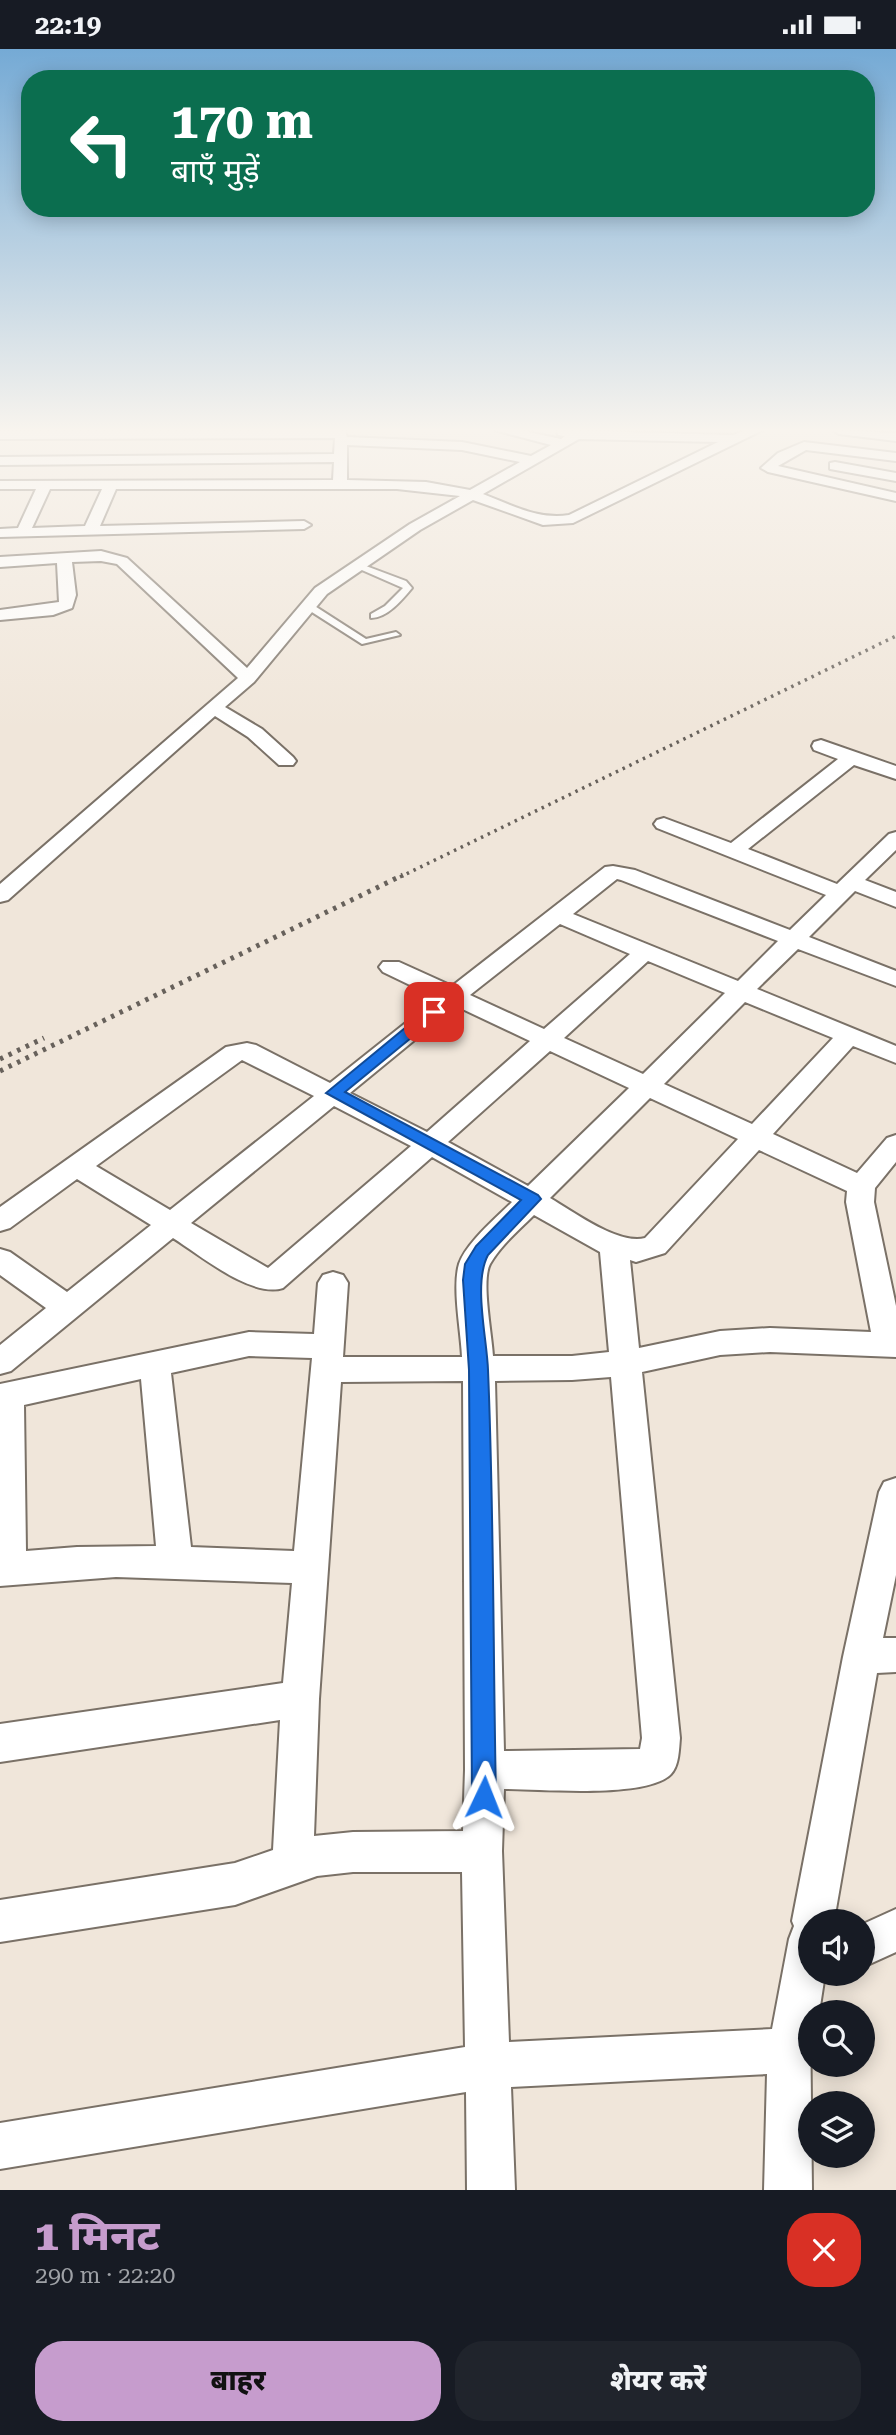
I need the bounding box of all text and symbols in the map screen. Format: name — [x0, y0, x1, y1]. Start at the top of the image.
text: 22:19 — [35, 10, 101, 40]
text: 170 m — [171, 93, 313, 150]
icon: left — [56, 98, 147, 189]
text: बाएँ मुड़ें — [171, 152, 260, 190]
pin — [404, 982, 464, 1042]
icon: arrive — [415, 993, 453, 1031]
position arrow — [447, 1760, 521, 1834]
map controls — [798, 1909, 875, 2168]
button: sound — [798, 1909, 875, 1986]
button: search — [798, 2000, 875, 2077]
button: layers — [798, 2091, 875, 2168]
text: 1 मिनट — [35, 2211, 160, 2260]
button: close — [787, 2213, 861, 2287]
text: 290 m · 22:20 — [35, 2262, 175, 2289]
button: बाहर — [35, 2341, 441, 2421]
button: शेयर करें — [455, 2341, 861, 2421]

